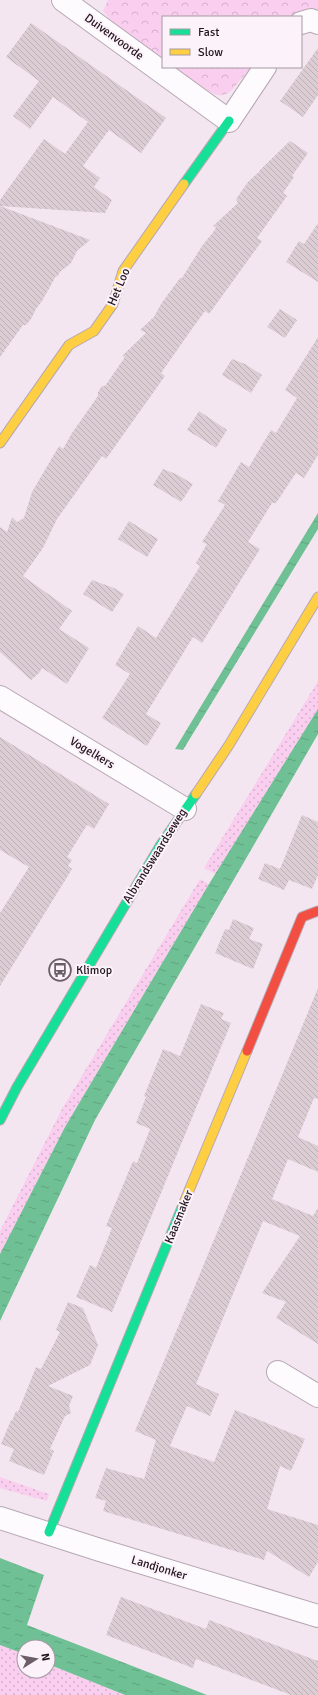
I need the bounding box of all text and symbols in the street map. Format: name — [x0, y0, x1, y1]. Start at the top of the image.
street label: Duivenvoorde — [81, 10, 147, 64]
legend — [162, 16, 302, 68]
text: Fast — [198, 25, 219, 40]
text: Slow — [198, 45, 223, 60]
street label: Het Loo — [104, 266, 134, 308]
street label: Vogelkers — [67, 734, 117, 772]
street label: Albrandswaardseweg — [120, 806, 190, 906]
bus stop icon: Klimop — [47, 957, 73, 983]
place label: Klimop — [76, 963, 112, 978]
street label: Kaasmaker — [161, 1187, 197, 1246]
street label: Landjonker — [129, 1552, 189, 1584]
north arrow — [16, 1639, 56, 1679]
text: N — [38, 1652, 52, 1662]

